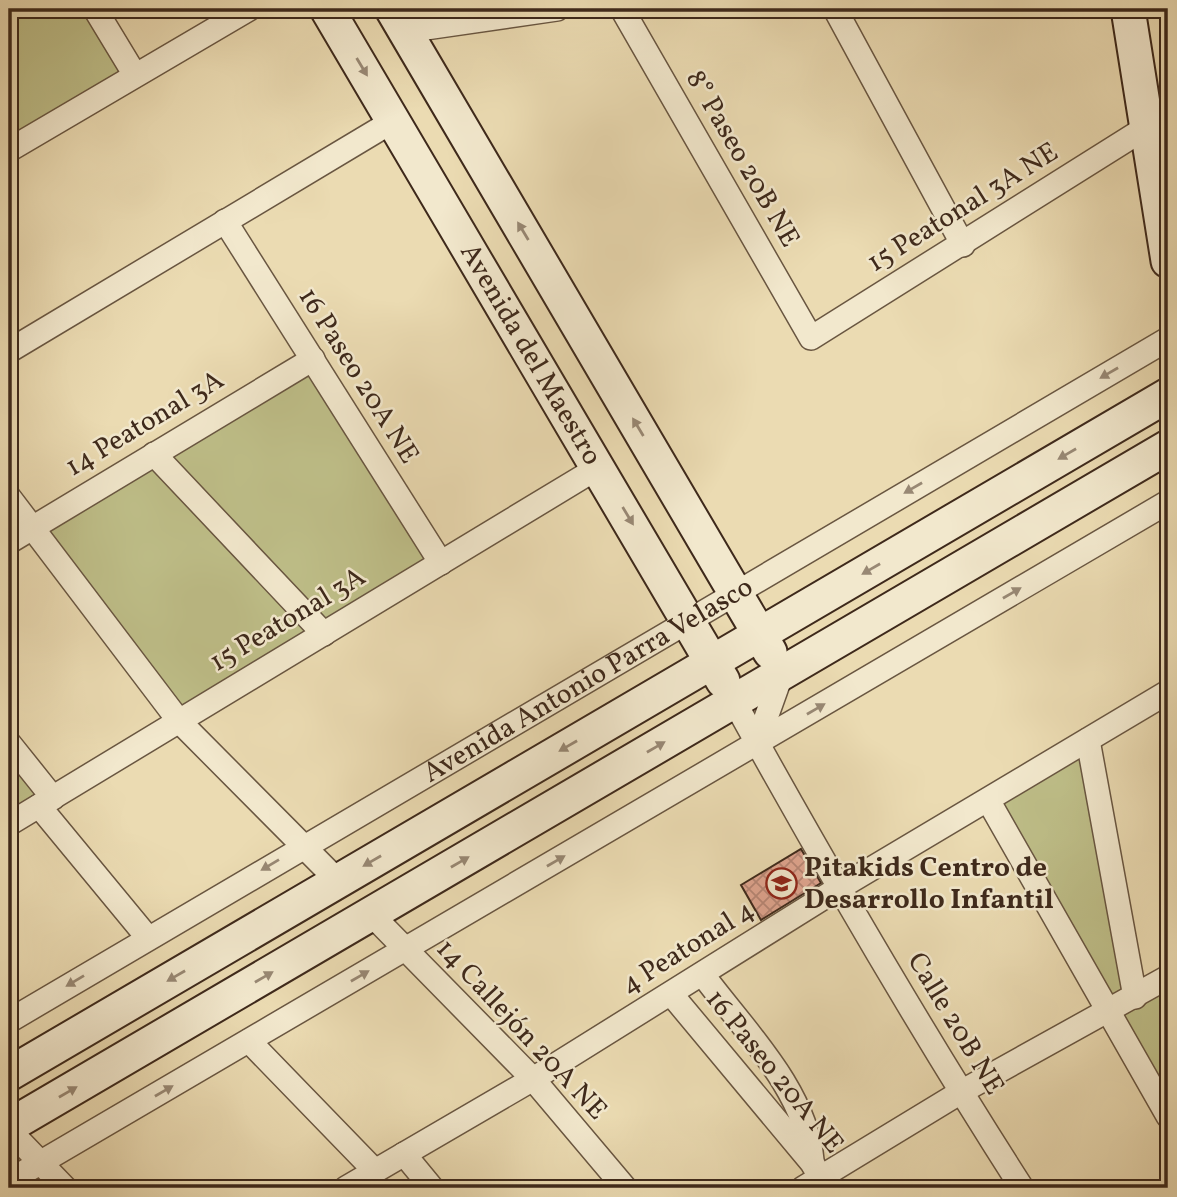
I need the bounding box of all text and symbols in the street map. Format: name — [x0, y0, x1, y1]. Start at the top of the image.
one-way arrow — [355, 58, 368, 77]
street label: 8° Paseo 20B NE — [675, 63, 809, 255]
street label: 15 Peatonal 3A NE — [860, 133, 1066, 283]
one-way arrow — [517, 222, 529, 241]
street label: Avenida del Maestro — [450, 236, 611, 473]
street label: 16 Paseo 20A NE — [288, 280, 428, 472]
street label: 14 Peatonal 3A — [58, 361, 232, 487]
one-way arrow — [1100, 367, 1119, 379]
one-way arrow — [632, 418, 645, 437]
one-way arrow — [1057, 448, 1077, 460]
one-way arrow — [903, 482, 923, 494]
one-way arrow — [622, 506, 634, 525]
street label: 15 Peatonal 3A — [203, 558, 374, 682]
one-way arrow — [861, 563, 880, 575]
street label: Avenida Antonio Parra Velasco — [416, 568, 760, 793]
one-way arrow — [1003, 587, 1022, 600]
one-way arrow — [807, 702, 826, 715]
one-way arrow — [559, 739, 578, 752]
one-way arrow — [647, 740, 666, 753]
place label: Pitakids Centro de Desarrollo Infantil — [804, 849, 1054, 920]
one-way arrow — [363, 854, 382, 867]
one-way arrow — [547, 855, 566, 867]
one-way arrow — [451, 856, 470, 868]
one-way arrow — [261, 859, 280, 871]
school or university icon: Pitakids Centro de Desarrollo Infantil — [764, 867, 798, 901]
street label: 4 Peatonal 4 — [614, 892, 762, 1004]
street label: 14 Callejón 20A NE — [427, 931, 615, 1129]
street label: Calle 20B NE — [897, 945, 1013, 1103]
one-way arrow — [166, 970, 186, 982]
one-way arrow — [350, 970, 370, 982]
one-way arrow — [254, 971, 274, 983]
one-way arrow — [65, 975, 84, 988]
street label: 16 Paseo 20A NE — [696, 982, 852, 1162]
one-way arrow — [58, 1085, 77, 1098]
one-way arrow — [154, 1085, 173, 1097]

